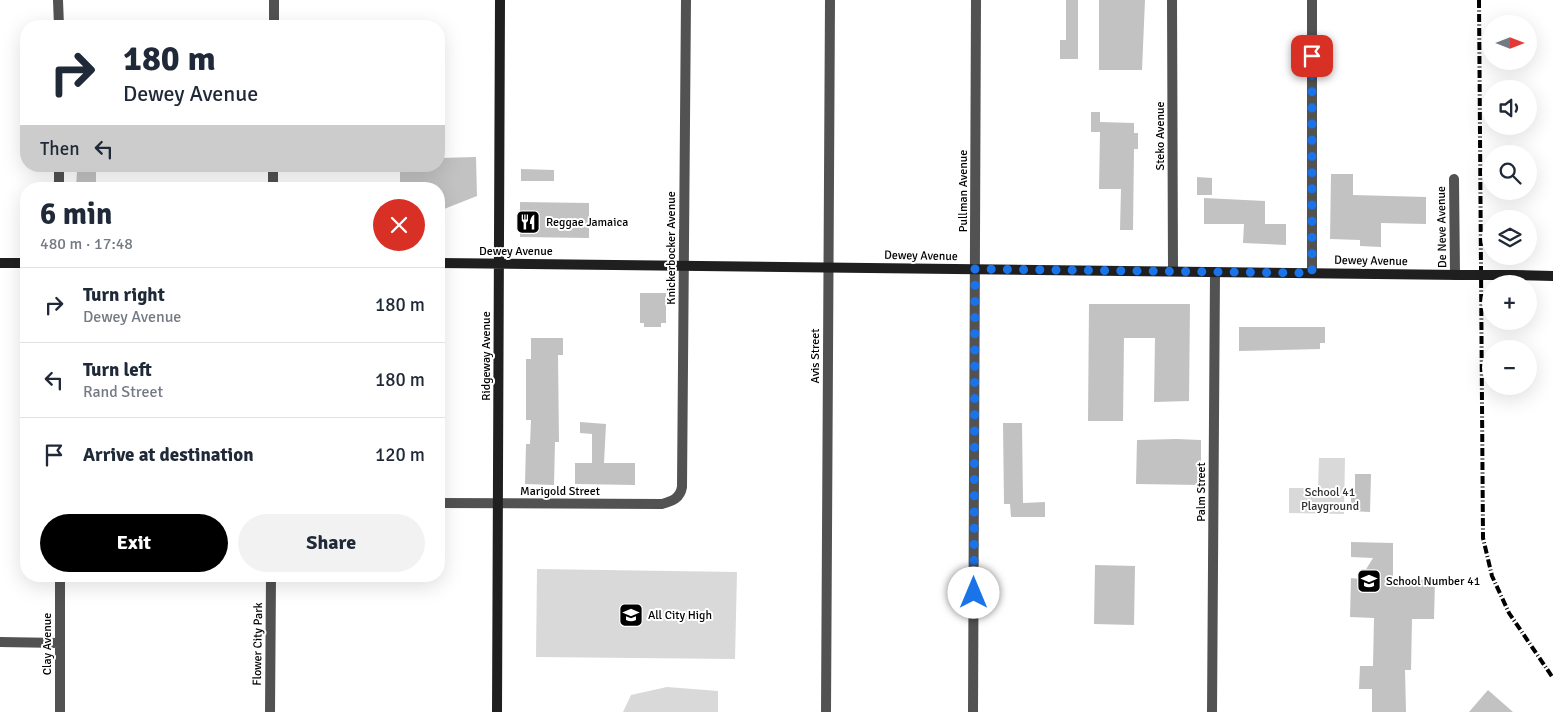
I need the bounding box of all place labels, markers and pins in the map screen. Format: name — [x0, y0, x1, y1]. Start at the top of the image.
pin — [1291, 35, 1333, 77]
restaurant icon: Reggae Jamaica — [515, 209, 541, 235]
place label: Reggae Jamaica — [546, 215, 628, 230]
school or university icon: School Number 41 — [1356, 568, 1382, 594]
place label: School Number 41 — [1386, 574, 1480, 589]
school or university icon: All City High — [618, 602, 644, 628]
place label: All City High — [648, 608, 712, 623]

